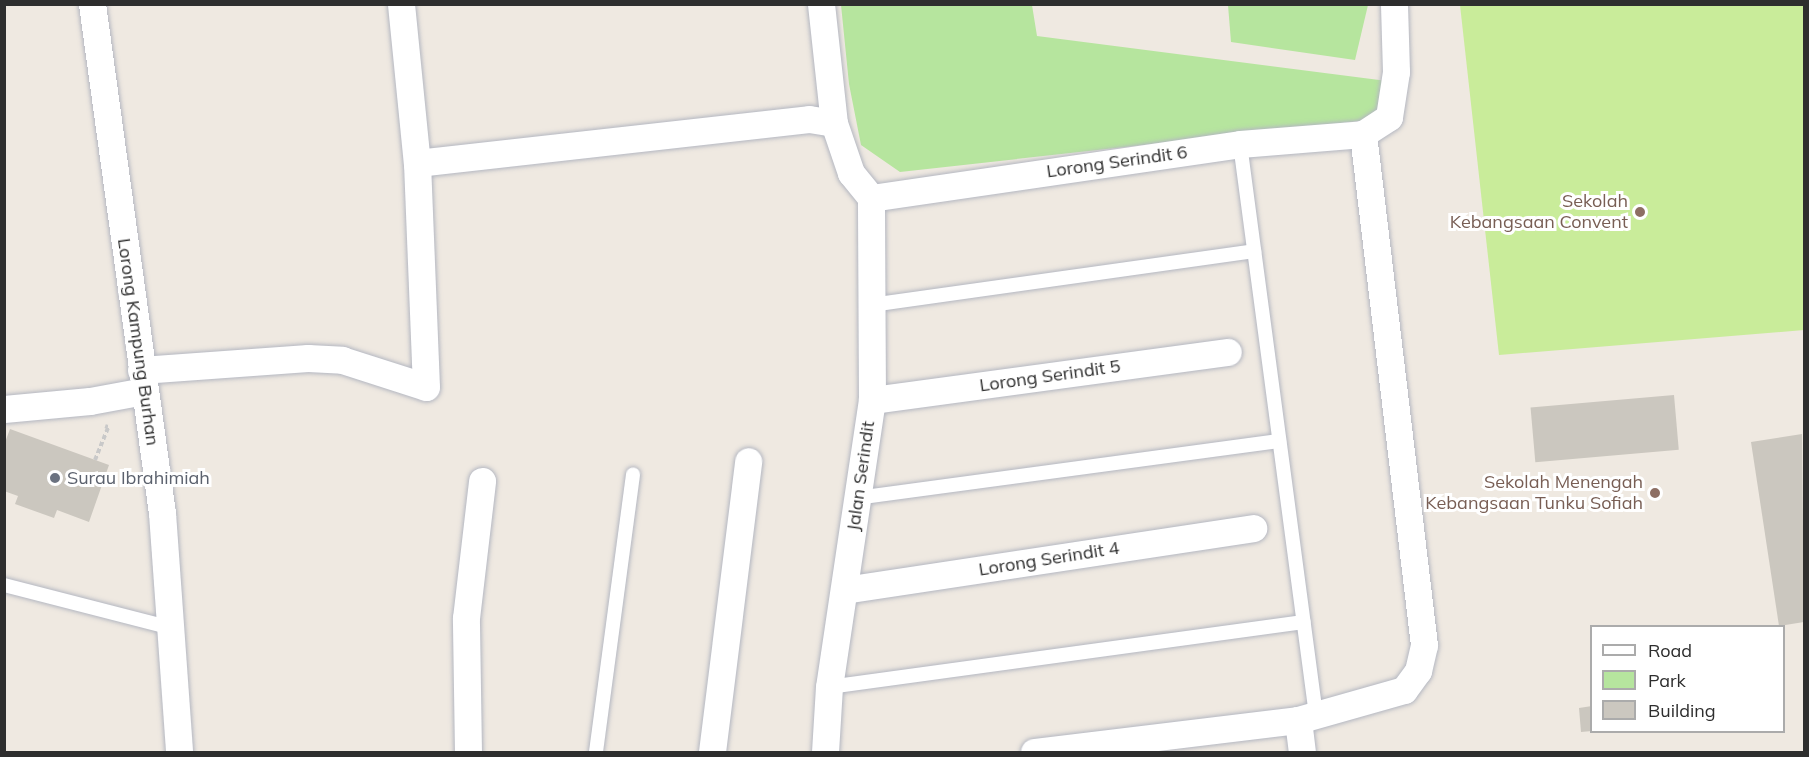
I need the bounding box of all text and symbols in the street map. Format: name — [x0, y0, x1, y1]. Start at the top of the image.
street label: Lorong Serindit 6 — [1045, 141, 1189, 183]
place label: Sekolah Kebangsaan Convent — [1450, 191, 1628, 234]
marker: Sekolah Kebangsaan Convent — [1633, 205, 1647, 219]
street label: Lorong Kampung Burhan — [113, 237, 163, 447]
street label: Lorong Serindit 5 — [978, 355, 1122, 397]
street label: Jalan Serindit — [843, 420, 879, 532]
place label: Surau Ibrahimiah — [67, 467, 210, 489]
marker: Surau Ibrahimiah — [48, 471, 62, 485]
place label: Sekolah Menengah Kebangsaan Tunku Sofiah — [1425, 472, 1643, 514]
marker: Sekolah Menengah Kebangsaan Tunku Sofiah — [1648, 486, 1662, 500]
street label: Lorong Serindit 4 — [977, 537, 1121, 581]
legend — [1590, 625, 1785, 733]
text: Road — [1648, 639, 1692, 662]
text: Park — [1648, 669, 1686, 692]
text: Building — [1648, 699, 1716, 722]

